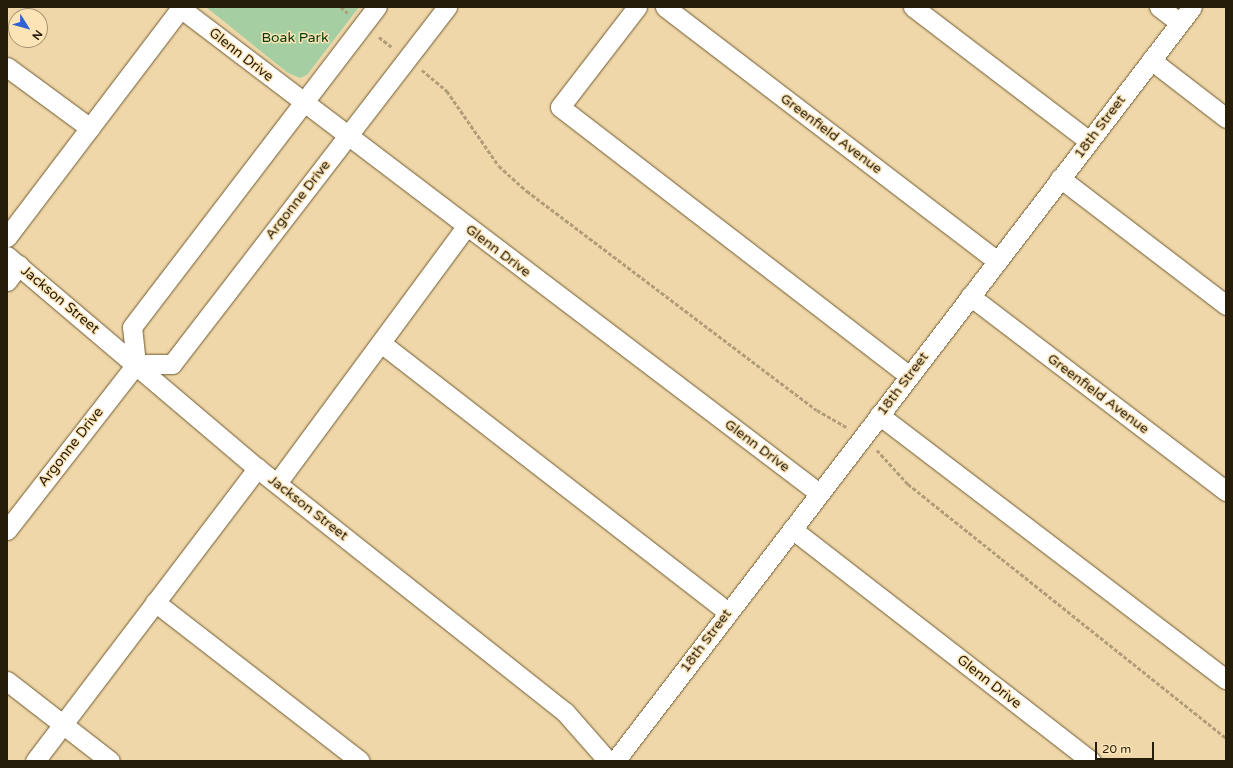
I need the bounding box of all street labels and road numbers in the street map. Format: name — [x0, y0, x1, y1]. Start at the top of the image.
street label: Glenn Drive — [205, 25, 277, 85]
street label: Greenfield Avenue — [777, 90, 885, 178]
street label: 18th Street — [1071, 92, 1129, 162]
street label: Argonne Drive — [262, 157, 334, 243]
street label: Glenn Drive — [462, 221, 534, 281]
street label: Jackson Street — [18, 262, 102, 338]
street label: 18th Street — [874, 349, 932, 419]
street label: Greenfield Avenue — [1044, 350, 1152, 438]
street label: Argonne Drive — [35, 404, 107, 490]
street label: Glenn Drive — [721, 416, 793, 476]
street label: Jackson Street — [265, 472, 351, 544]
street label: 18th Street — [677, 606, 735, 676]
street label: Glenn Drive — [953, 652, 1025, 712]

